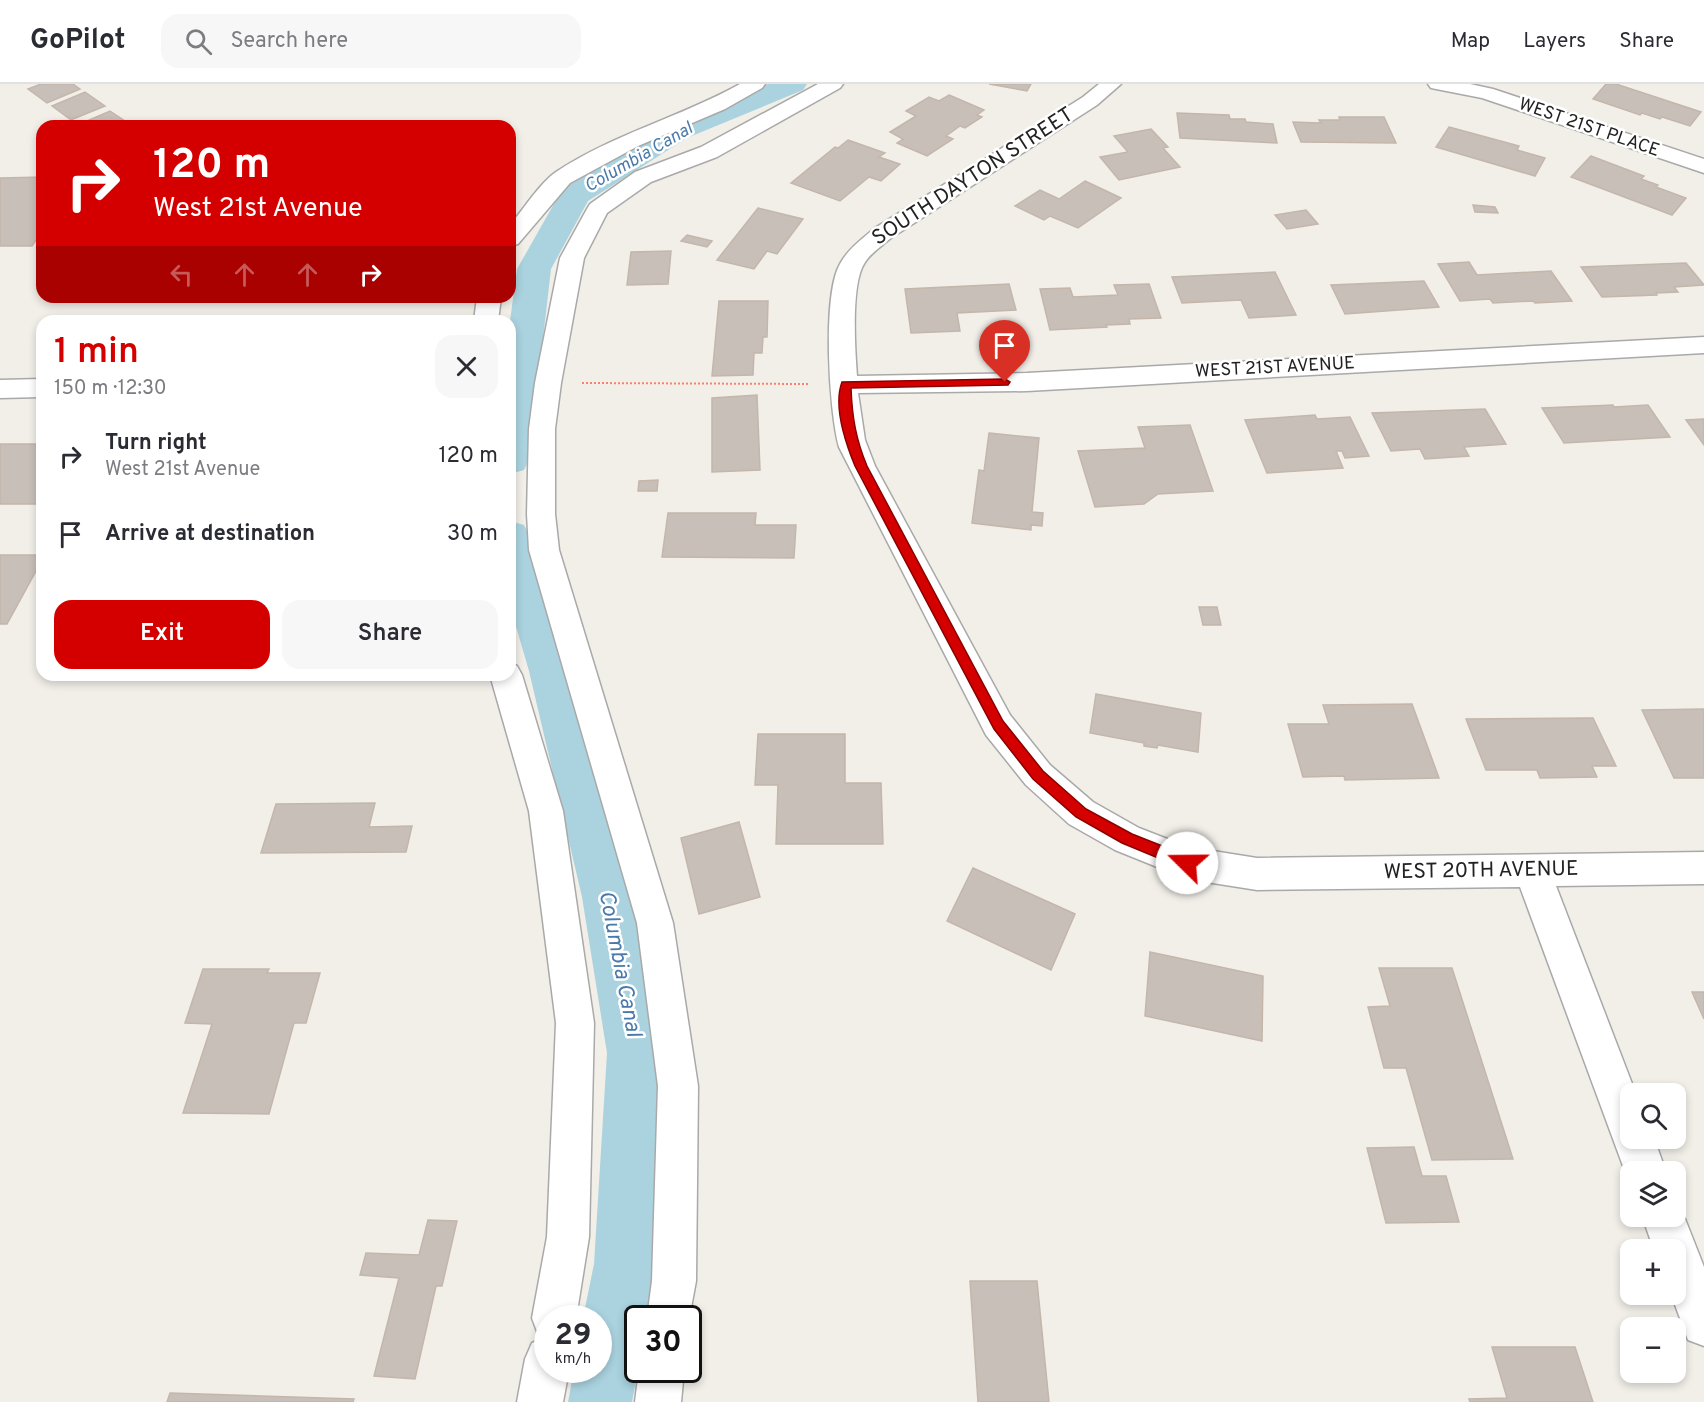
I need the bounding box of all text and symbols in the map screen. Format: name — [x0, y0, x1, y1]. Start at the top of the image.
search box — [161, 14, 581, 68]
text: GoPilot — [30, 23, 125, 59]
icon: search — [182, 25, 215, 58]
text: Search here — [230, 28, 348, 55]
text: Map — [1451, 28, 1490, 55]
text: Layers — [1523, 28, 1586, 55]
text: Share — [1619, 28, 1674, 55]
street label: WEST 21ST PLACE — [1516, 93, 1662, 163]
street label: SOUTH DAYTON STREET — [867, 102, 1079, 252]
water label: Columbia Canal — [581, 117, 698, 198]
text: 120 m — [153, 140, 270, 193]
icon: right — [54, 144, 132, 222]
text: West 21st Avenue — [153, 192, 363, 226]
icon: left — [165, 258, 198, 291]
icon: ahead — [228, 258, 261, 291]
icon: ahead — [291, 258, 324, 291]
icon: right — [354, 258, 387, 291]
pin — [979, 320, 1030, 382]
icon: arrive — [988, 329, 1021, 362]
text: 1 min — [54, 330, 139, 376]
button: close — [435, 335, 498, 398]
street label: WEST 21ST AVENUE — [1195, 352, 1355, 384]
text: 150 m · 12:30 — [54, 376, 167, 402]
text: Turn right — [105, 430, 207, 457]
icon: right — [54, 440, 87, 473]
text: 120 m — [438, 443, 498, 470]
text: West 21st Avenue — [105, 457, 260, 483]
icon: arrive — [54, 518, 87, 551]
text: Arrive at destination — [105, 521, 315, 548]
text: 30 m — [447, 521, 498, 548]
button: Exit — [54, 600, 270, 669]
button: Share — [282, 600, 498, 669]
position arrow — [1155, 831, 1219, 895]
street label: WEST 20TH AVENUE — [1383, 856, 1579, 886]
water label: Columbia Canal — [592, 889, 647, 1041]
map controls — [1620, 1083, 1686, 1383]
button: search — [1620, 1083, 1686, 1149]
button: layers — [1620, 1161, 1686, 1227]
button: + — [1620, 1239, 1686, 1305]
speed limit sign: 30 — [624, 1305, 702, 1383]
button: − — [1620, 1317, 1686, 1383]
text: 29 — [555, 1318, 591, 1355]
text: km/h — [555, 1350, 591, 1369]

